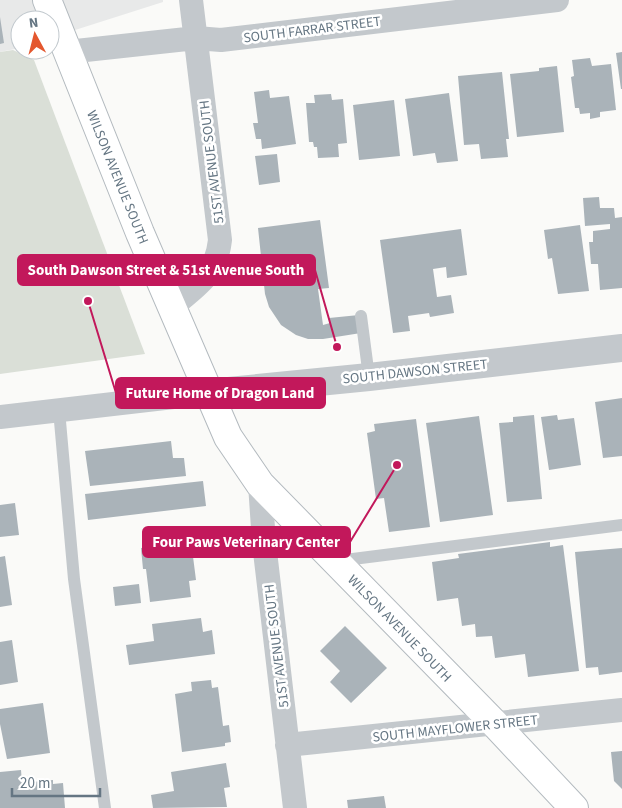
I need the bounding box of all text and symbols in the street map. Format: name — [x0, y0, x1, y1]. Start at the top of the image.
north arrow — [10, 10, 60, 60]
street label: SOUTH FARRAR STREET — [242, 12, 383, 48]
text: N — [28, 13, 39, 34]
street label: 51ST AVENUE SOUTH — [195, 99, 229, 225]
street label: WILSON AVENUE SOUTH — [81, 108, 153, 247]
callout: South Dawson Street & 51st Avenue South — [18, 255, 315, 285]
text: South Dawson Street & 51st Avenue South — [28, 260, 304, 281]
street label: SOUTH DAWSON STREET — [342, 354, 489, 390]
callout: Future Home of Dragon Land — [116, 378, 325, 408]
text: Future Home of Dragon Land — [126, 383, 314, 404]
callout: Four Paws Veterinary Center — [143, 527, 350, 557]
text: Four Paws Veterinary Center — [152, 532, 340, 553]
street label: WILSON AVENUE SOUTH — [343, 570, 456, 687]
street label: 51ST AVENUE SOUTH — [260, 583, 294, 709]
street label: SOUTH MAYFLOWER STREET — [371, 710, 539, 748]
scale bar — [12, 766, 100, 798]
text: 20 m — [20, 773, 50, 794]

